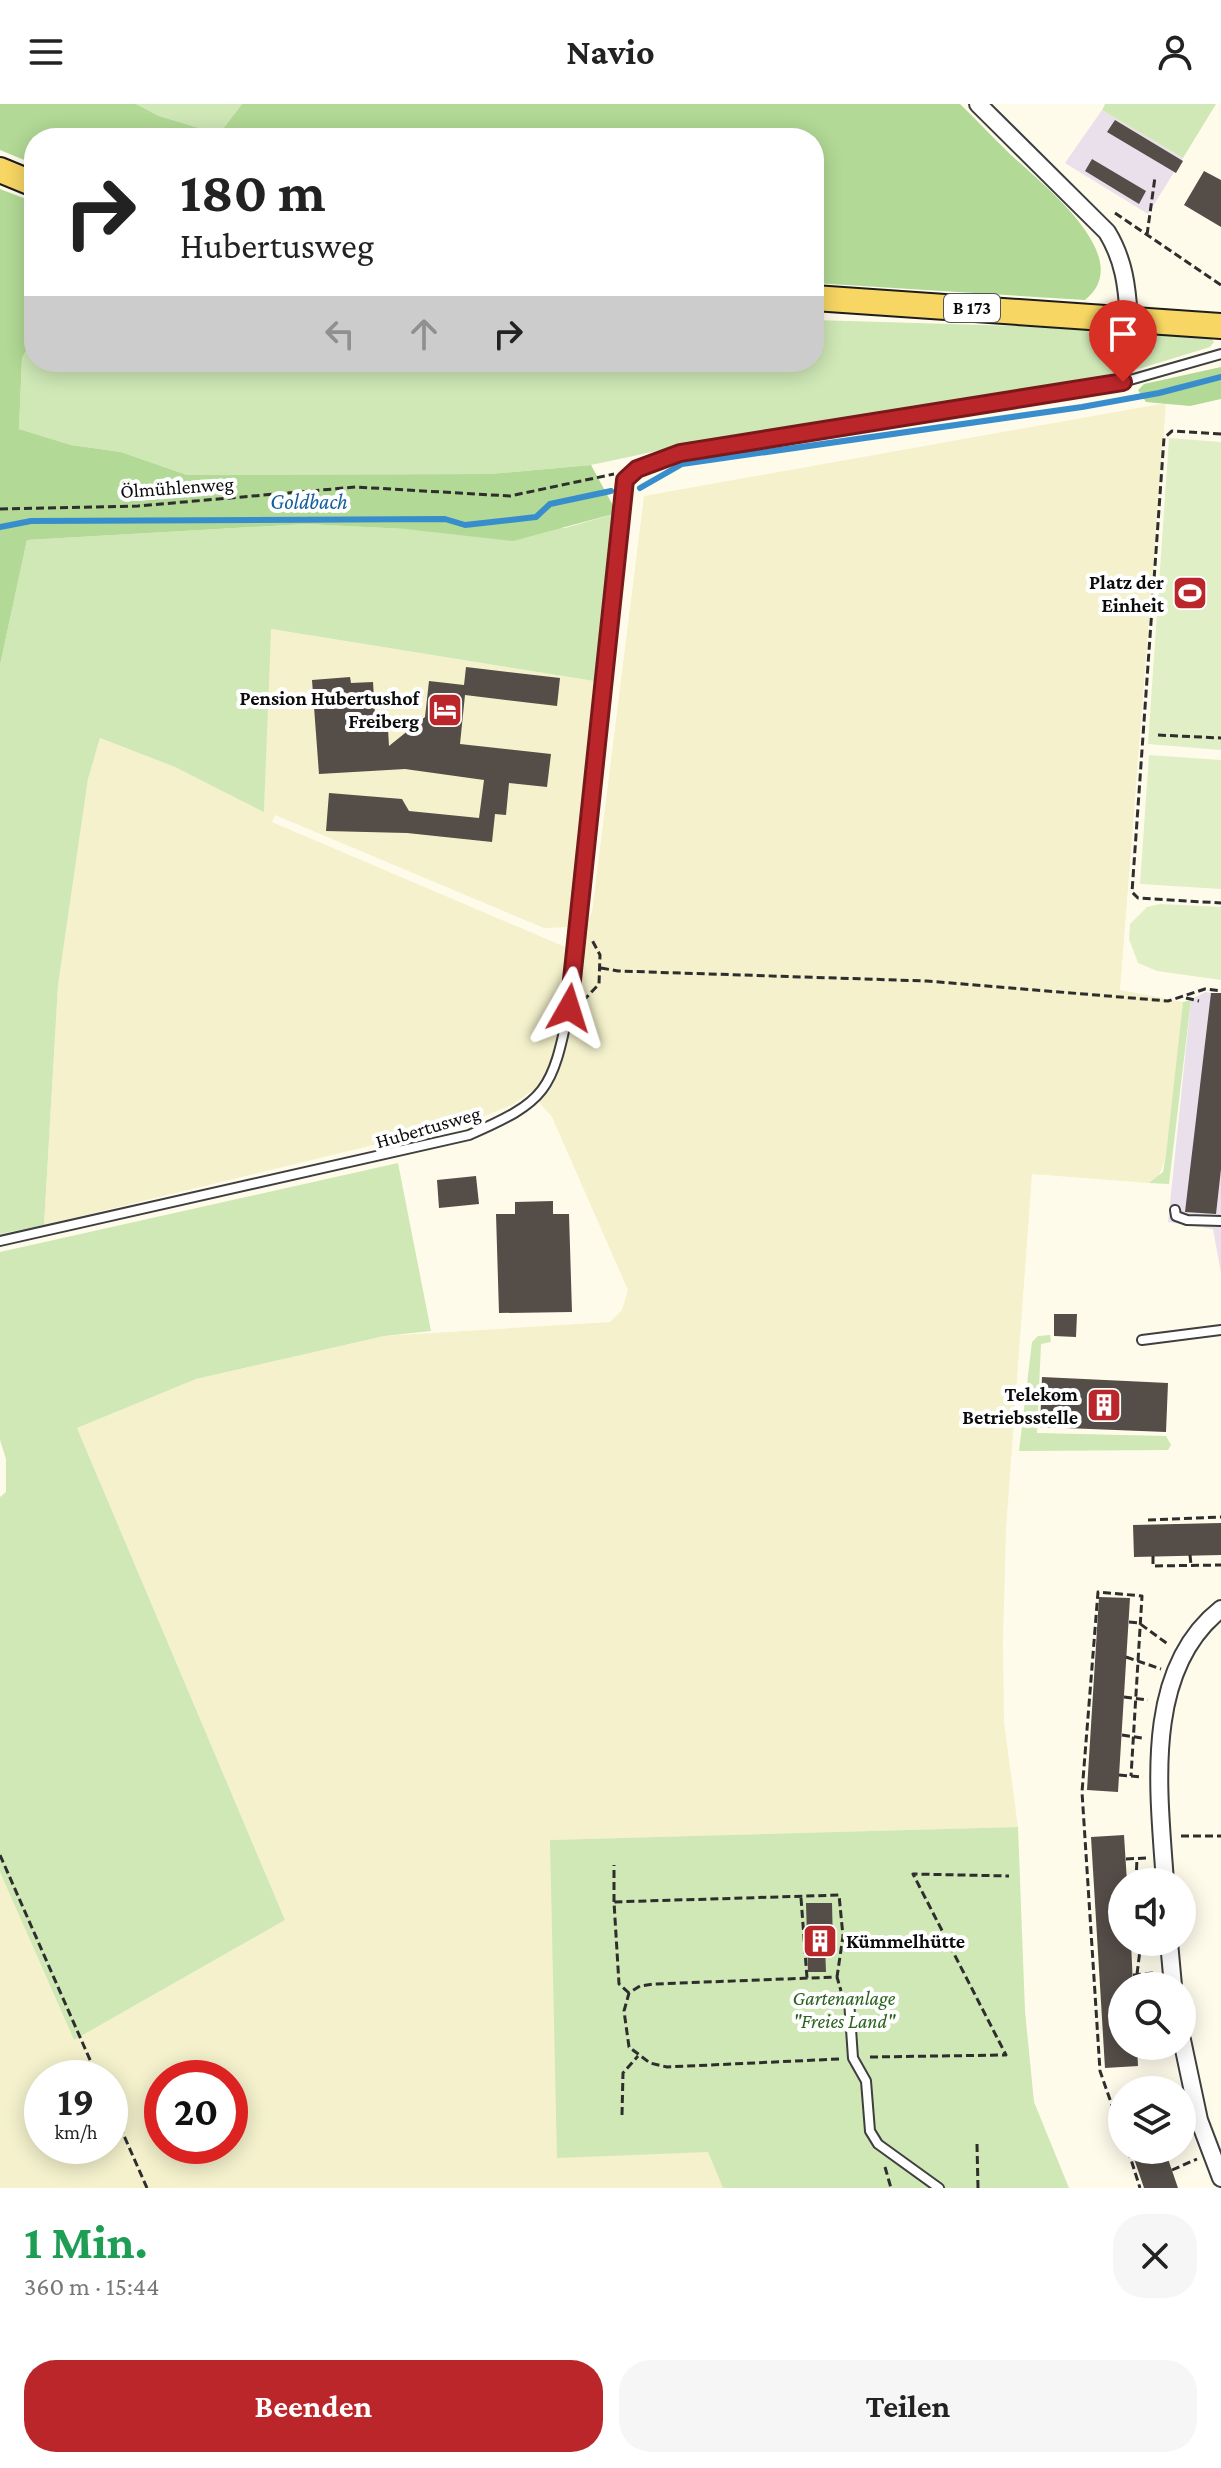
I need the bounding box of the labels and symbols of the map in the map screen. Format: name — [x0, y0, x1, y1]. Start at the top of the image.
road number: B 173 — [944, 294, 1000, 322]
pin — [1089, 300, 1157, 382]
street label: Ölmühlenweg — [119, 472, 235, 503]
water label: Goldbach — [270, 489, 348, 514]
place label: Platz der Einheit — [1089, 571, 1165, 616]
sports icon: Platz der Einheit — [1171, 574, 1209, 612]
place label: Pension Hubertushof Freiberg — [240, 687, 421, 732]
hotel icon: Pension Hubertushof Freiberg — [426, 691, 464, 729]
position arrow — [527, 966, 611, 1050]
street label: Hubertusweg — [373, 1101, 483, 1153]
place label: Telekom Betriebsstelle — [962, 1383, 1078, 1428]
building icon: Telekom Betriebsstelle — [1085, 1386, 1123, 1424]
building icon: Kümmelhütte — [801, 1922, 839, 1960]
place label: Kümmelhütte — [846, 1930, 965, 1952]
park label: Gartenanlage "Freies Land" — [793, 1987, 896, 2032]
speed limit sign: 20 — [144, 2060, 248, 2164]

